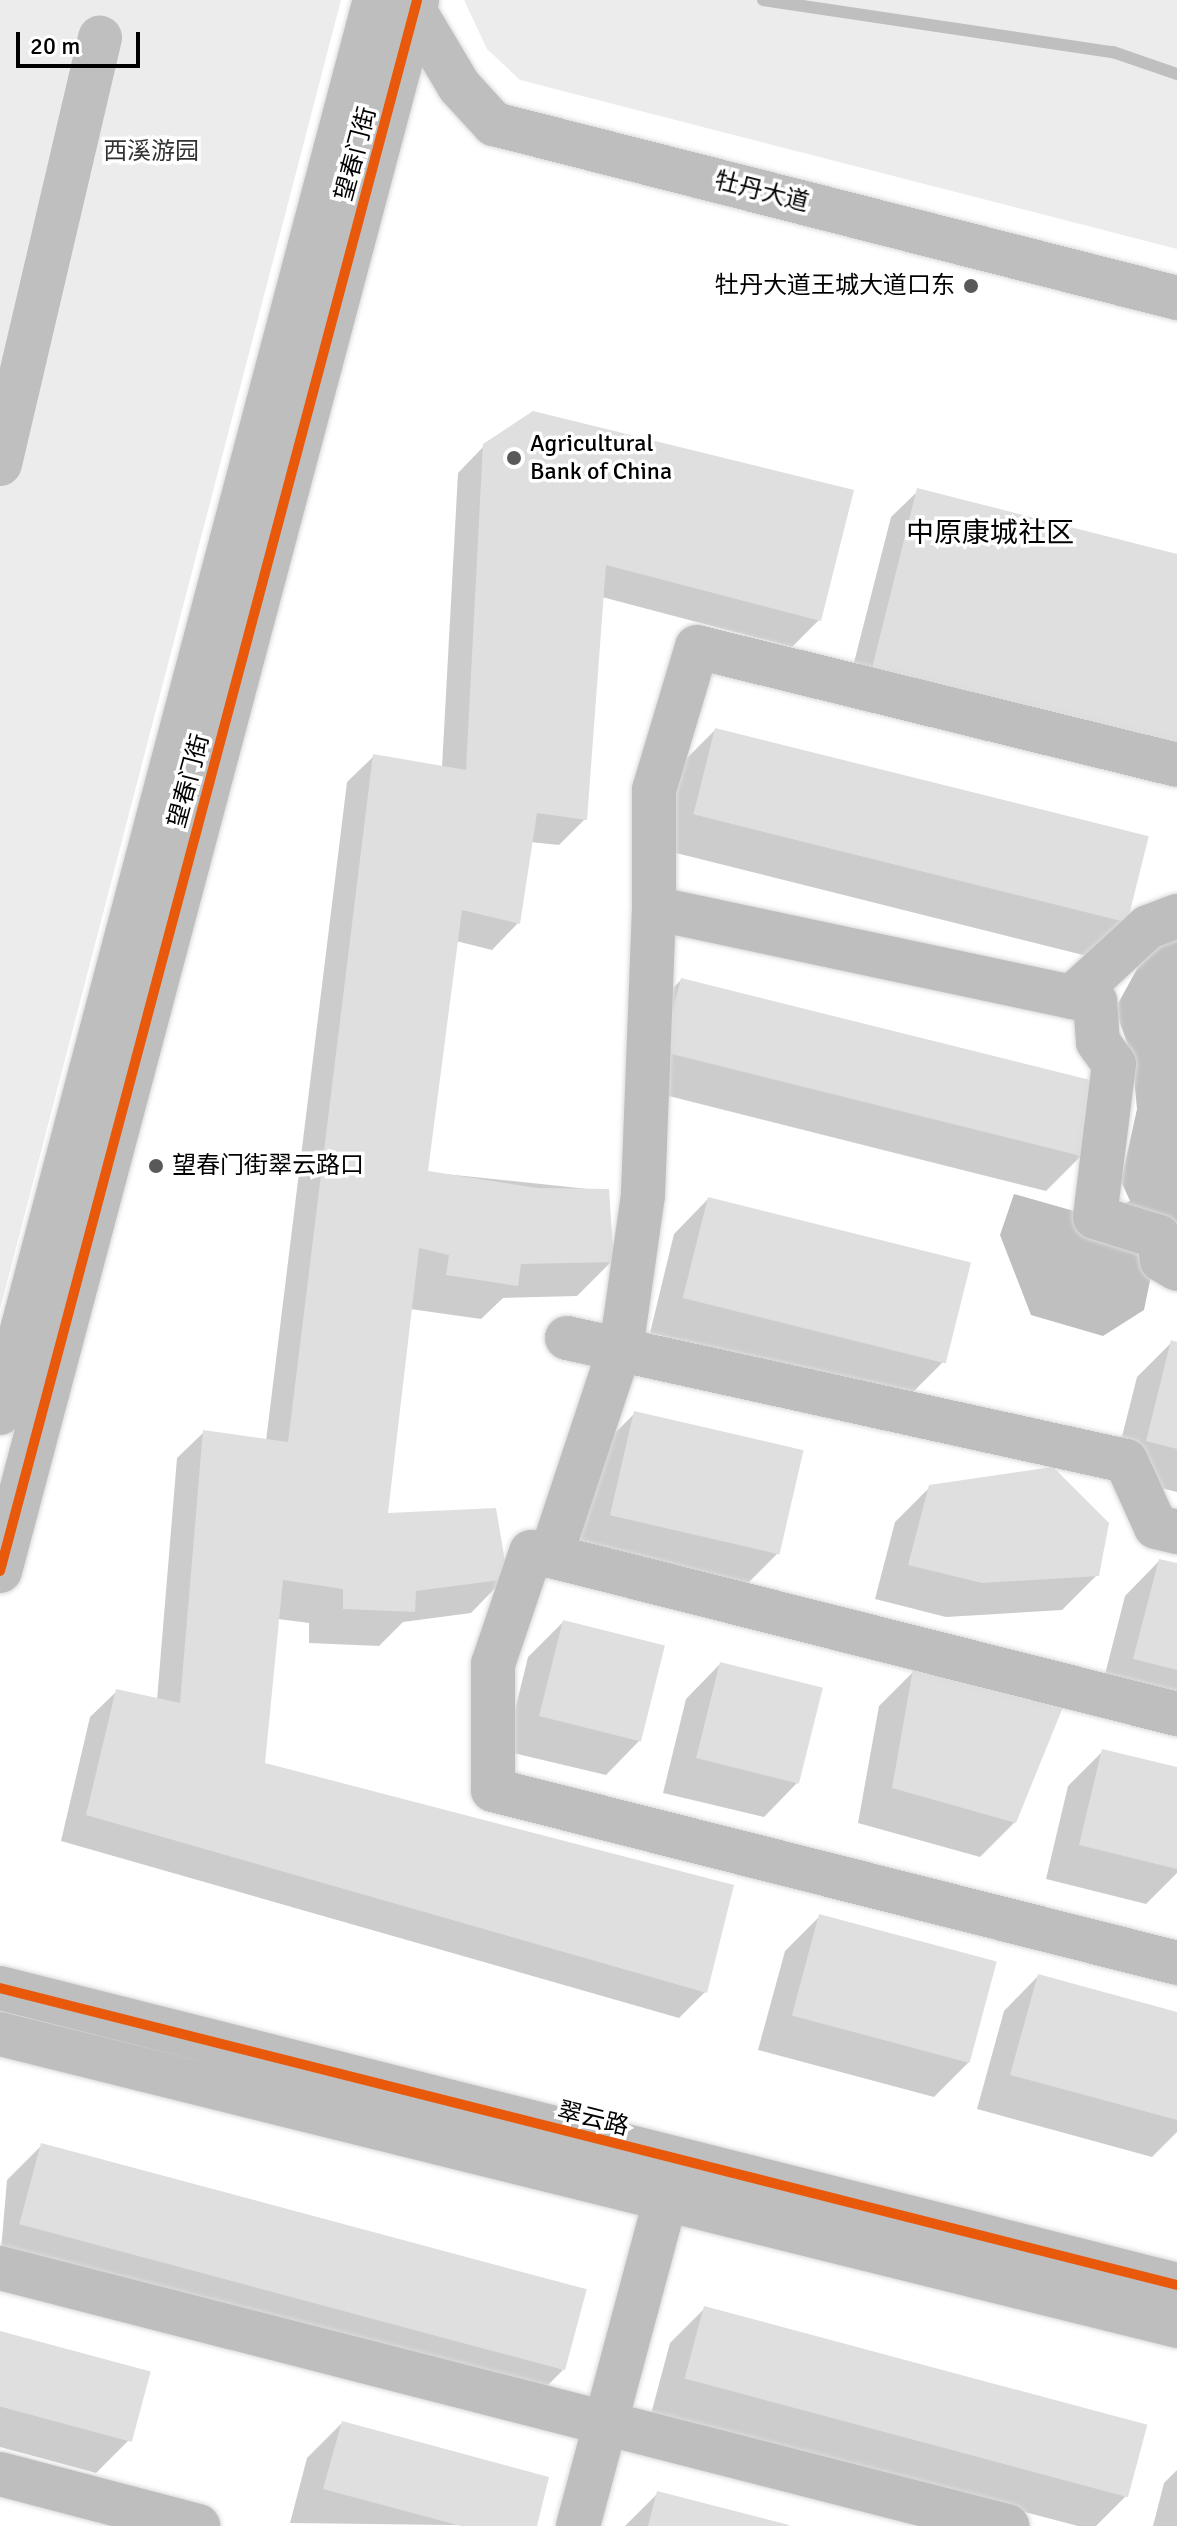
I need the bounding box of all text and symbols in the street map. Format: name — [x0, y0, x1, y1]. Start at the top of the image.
scale bar — [20, 16, 144, 66]
text: 20 m — [30, 31, 80, 61]
street label: 望春门街 — [330, 104, 382, 204]
park label: 西溪游园 — [103, 138, 199, 166]
street label: 牡丹大道 — [712, 166, 812, 218]
place label: 牡丹大道王城大道口东 — [715, 272, 955, 300]
marker: 牡丹大道王城大道口东 — [962, 277, 980, 295]
place label: Agricultural Bank of China — [530, 430, 672, 486]
marker: Agricultural Bank of China — [505, 449, 523, 467]
district label: 中原康城社区 — [906, 516, 1074, 550]
street label: 望春门街 — [163, 731, 215, 831]
place label: 望春门街翠云路口 — [172, 1152, 364, 1180]
marker: 望春门街翠云路口 — [147, 1157, 165, 1175]
street label: 翠云路 — [555, 2096, 631, 2142]

